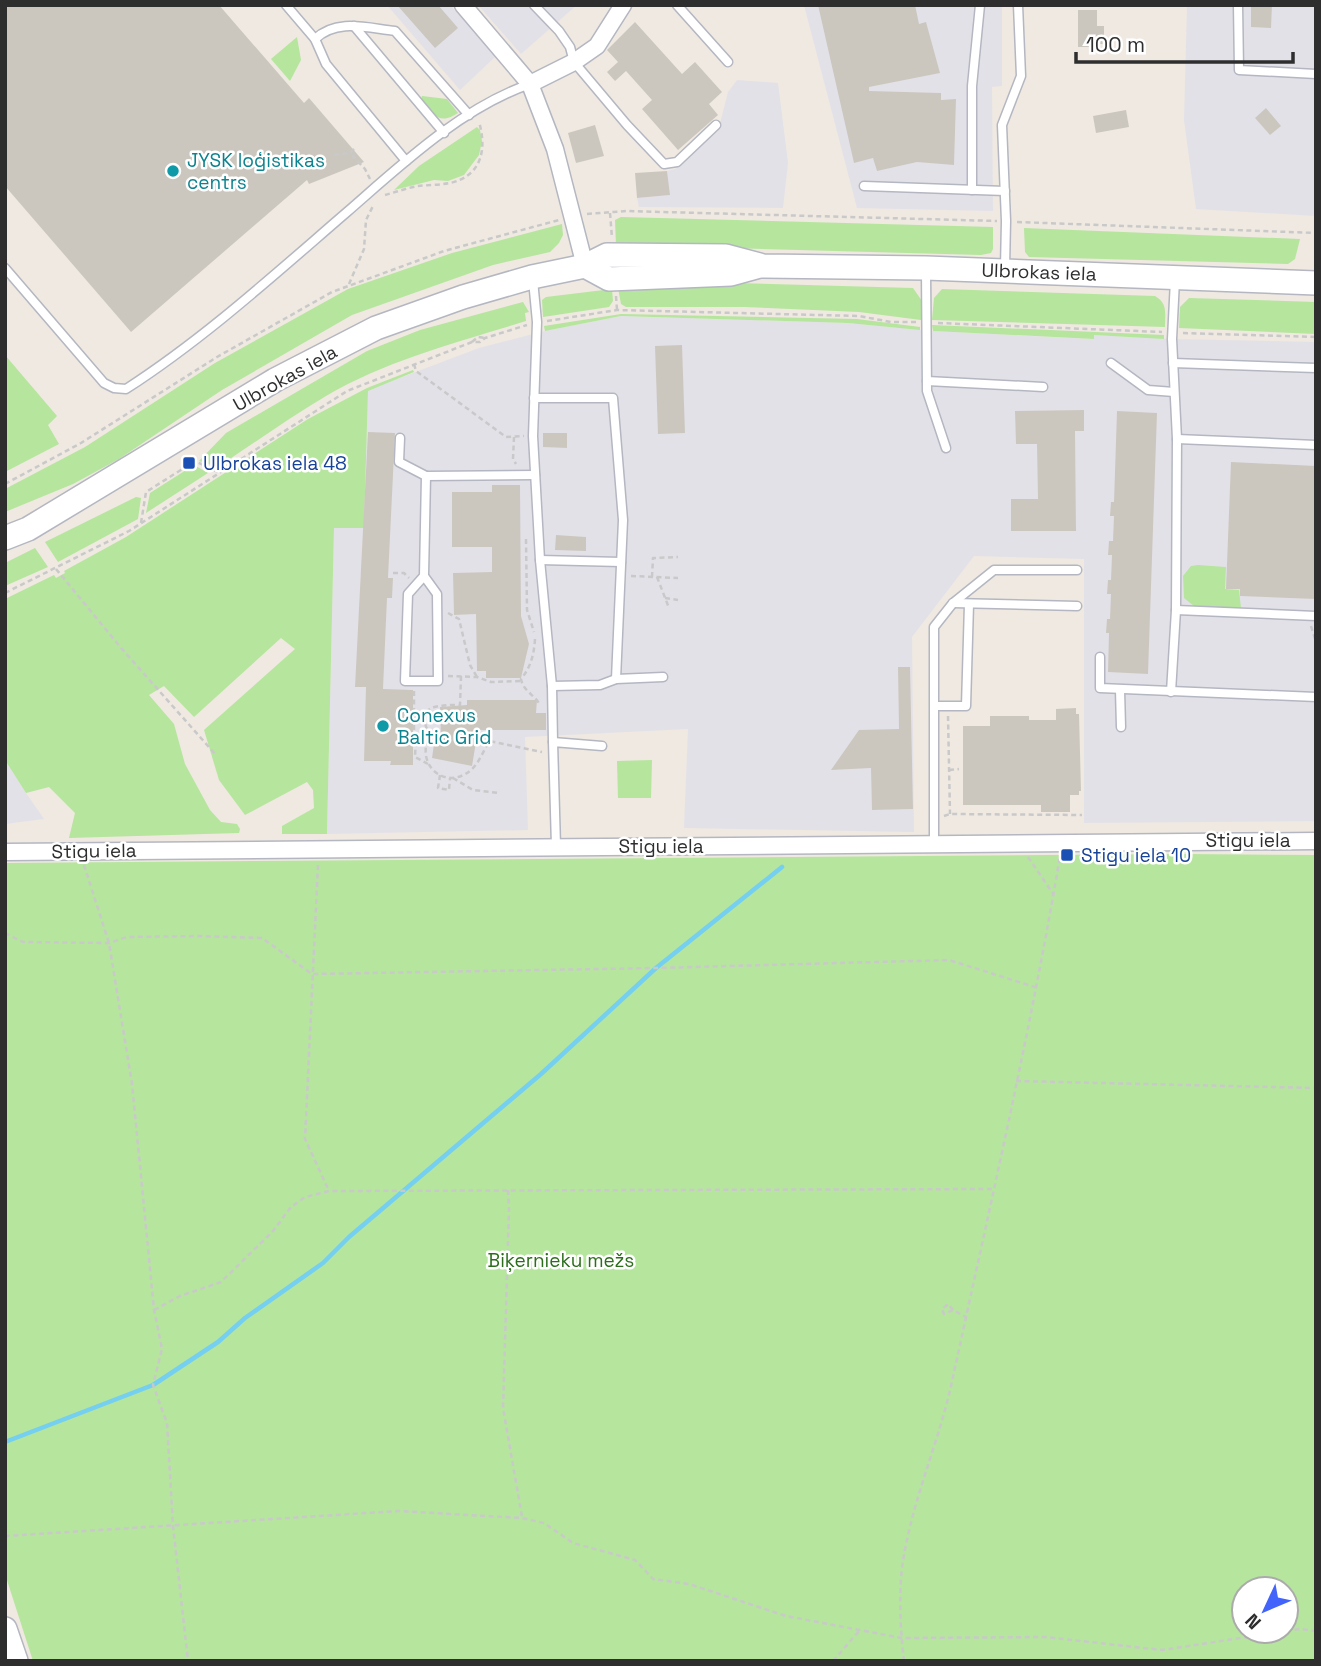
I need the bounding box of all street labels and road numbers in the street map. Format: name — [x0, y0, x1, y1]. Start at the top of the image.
street label: Ulbrokas iela — [981, 257, 1097, 287]
street label: Ulbrokas iela — [228, 339, 342, 417]
street label: Stigu iela — [1205, 828, 1291, 853]
street label: Stigu iela — [618, 834, 704, 859]
street label: Stigu iela — [51, 838, 137, 864]

